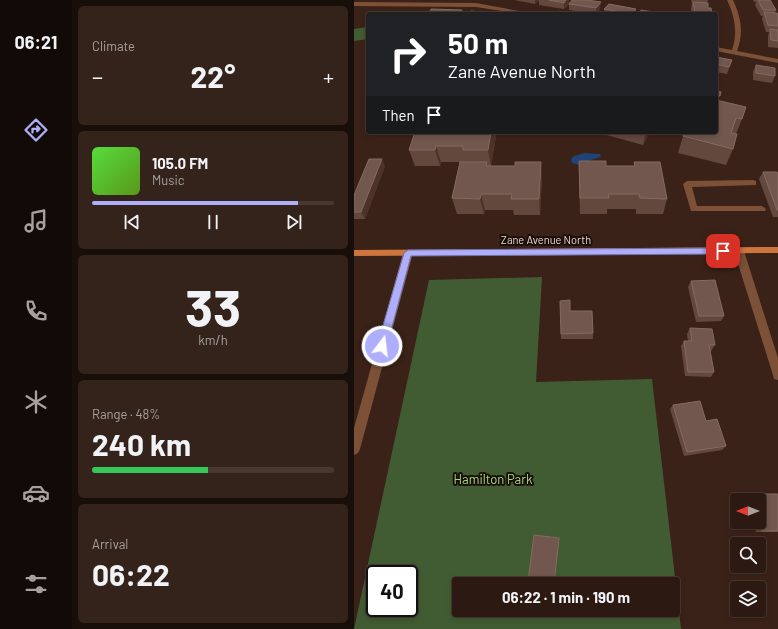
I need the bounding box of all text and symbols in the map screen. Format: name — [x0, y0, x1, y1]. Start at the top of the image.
text: 50 m — [448, 26, 508, 60]
icon: right — [382, 28, 434, 80]
text: 06:21 — [15, 31, 57, 53]
text: Climate — [92, 38, 135, 54]
text: 22° — [191, 58, 235, 94]
text: Zane Avenue North — [448, 60, 596, 82]
text: − — [92, 63, 103, 89]
text: + — [323, 63, 334, 89]
icon: arrive — [423, 104, 445, 126]
text: Then — [382, 106, 415, 124]
icon: directions — [22, 116, 50, 144]
text: 105.0 FM — [152, 154, 208, 172]
text: Music — [152, 172, 185, 188]
icon: music — [22, 207, 50, 235]
icon: previous — [121, 211, 143, 233]
icon: pause — [202, 211, 224, 233]
icon: next — [283, 211, 305, 233]
street label: Zane Avenue North — [501, 233, 591, 246]
pin — [706, 234, 740, 268]
icon: arrive — [712, 240, 734, 262]
text: 33 — [185, 275, 241, 337]
icon: phone — [22, 297, 50, 325]
position arrow — [361, 325, 403, 367]
text: km/h — [198, 332, 228, 348]
icon: climate — [22, 388, 50, 416]
text: Range · 48% — [92, 406, 160, 422]
text: 240 km — [92, 426, 191, 462]
park label: Hamilton Park — [454, 471, 533, 487]
icon: car — [22, 479, 50, 507]
north arrow — [730, 493, 766, 529]
map controls — [730, 493, 766, 617]
text: Arrival — [92, 536, 128, 552]
button: search — [730, 537, 766, 573]
text: 06:22 — [92, 556, 170, 592]
speed limit sign: 40 — [366, 565, 418, 617]
icon: filters — [22, 570, 50, 598]
button: layers — [730, 581, 766, 617]
text: 06:22 · 1 min · 190 m — [502, 588, 630, 606]

